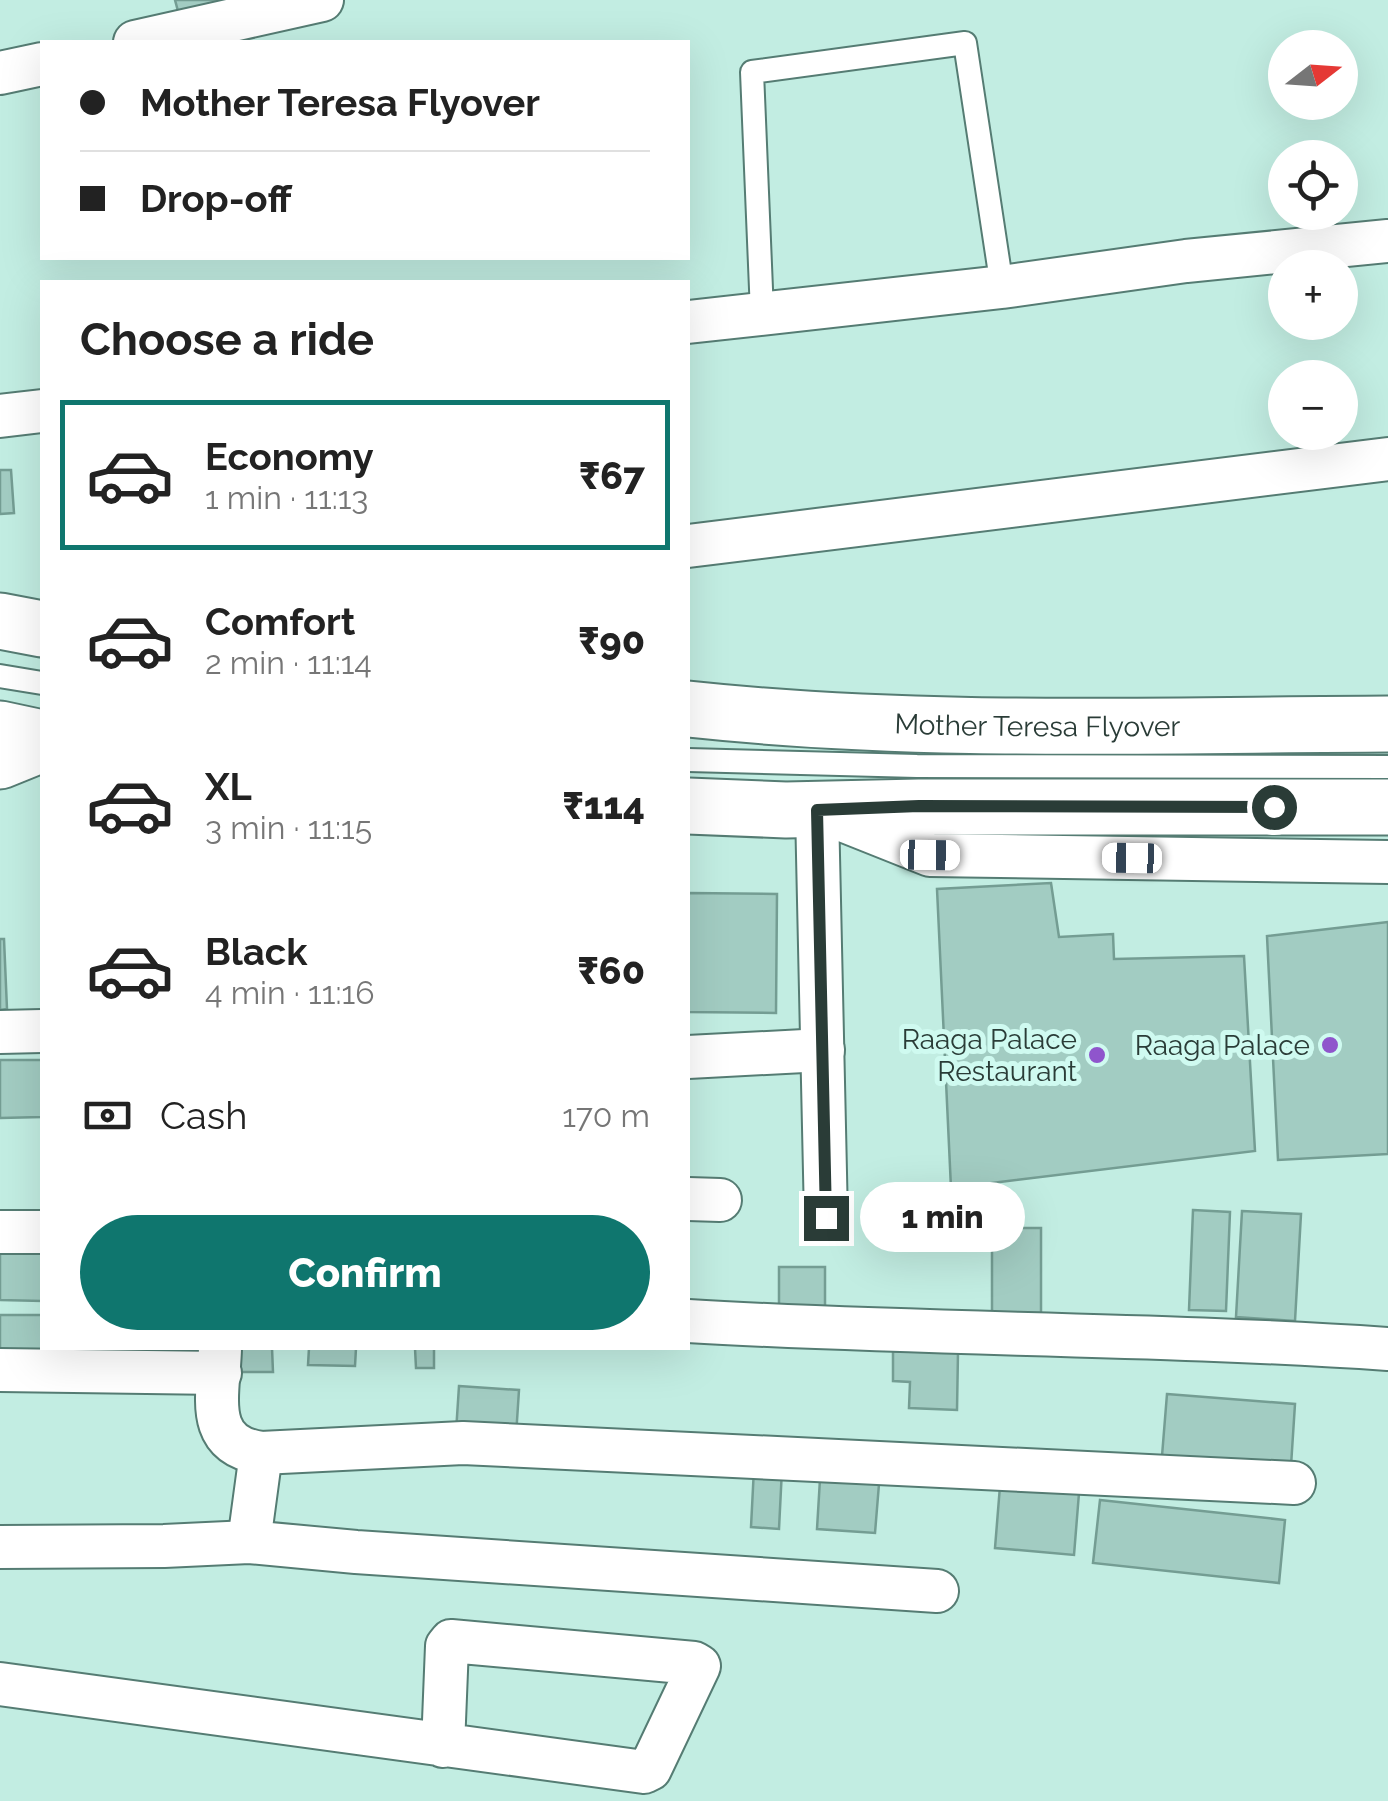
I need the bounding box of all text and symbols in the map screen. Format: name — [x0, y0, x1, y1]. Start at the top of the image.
north arrow — [1268, 30, 1358, 120]
map controls — [1268, 30, 1358, 450]
text: Mother Teresa Flyover — [140, 80, 540, 125]
button: locate — [1268, 140, 1358, 230]
text: Drop-off — [140, 176, 292, 221]
button: + — [1268, 250, 1358, 340]
text: Choose a ride — [80, 313, 374, 366]
button: − — [1268, 360, 1358, 450]
icon: car — [85, 430, 175, 520]
text: Economy — [205, 434, 374, 479]
text: ₹67 — [579, 453, 645, 498]
text: 1 min · 11:13 — [205, 479, 368, 516]
icon: car — [85, 595, 175, 685]
text: Comfort — [205, 599, 355, 644]
text: ₹90 — [578, 618, 645, 663]
text: 2 min · 11:14 — [205, 644, 372, 681]
street label: Mother Teresa Flyover — [894, 707, 1181, 743]
icon: car — [85, 760, 175, 850]
text: XL — [205, 764, 252, 809]
text: ₹114 — [563, 783, 645, 828]
route start — [1252, 785, 1297, 830]
text: 3 min · 11:15 — [205, 809, 372, 846]
car — [900, 839, 960, 871]
car — [1102, 842, 1162, 874]
icon: car — [85, 925, 175, 1015]
text: Black — [205, 929, 307, 974]
text: ₹60 — [577, 948, 645, 993]
text: 4 min · 11:16 — [205, 974, 374, 1011]
place label: Raaga Palace Restaurant — [902, 1023, 1078, 1088]
place label: Raaga Palace — [1135, 1029, 1310, 1062]
marker: Raaga Palace — [1319, 1034, 1341, 1056]
marker: Raaga Palace Restaurant — [1086, 1044, 1108, 1066]
icon: cash — [80, 1088, 135, 1143]
text: Cash — [160, 1093, 247, 1138]
text: 170 m — [562, 1097, 650, 1134]
callout: 1 min — [861, 1183, 1026, 1253]
route end — [804, 1196, 849, 1241]
text: 1 min — [901, 1198, 984, 1235]
button: Confirm — [80, 1215, 650, 1330]

